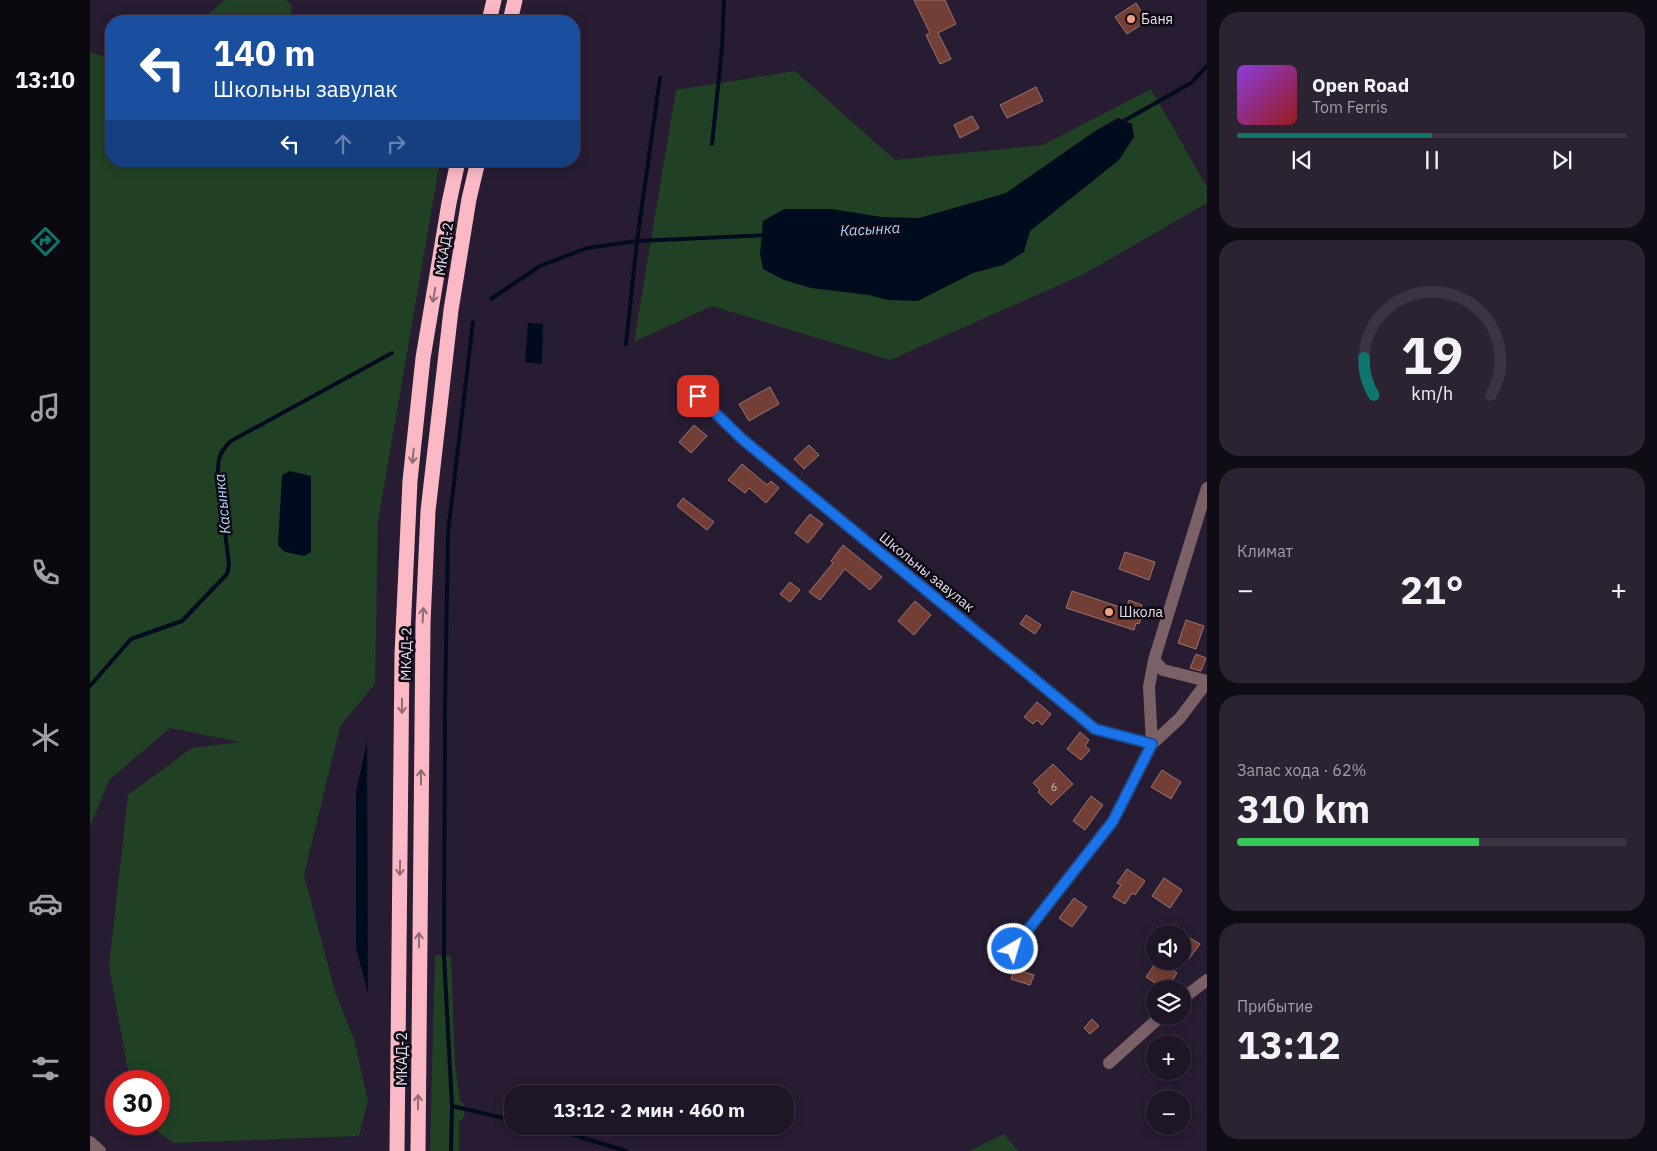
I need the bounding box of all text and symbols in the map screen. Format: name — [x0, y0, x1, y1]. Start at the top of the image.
place label: Баня — [1141, 10, 1173, 28]
marker: Баня — [1125, 13, 1137, 25]
text: 140 m — [213, 30, 316, 76]
icon: left — [130, 35, 195, 100]
text: 13:10 — [15, 65, 75, 94]
text: Open Road — [1312, 73, 1409, 97]
text: Школьны завулак — [213, 74, 398, 103]
text: Tom Ferris — [1312, 97, 1388, 117]
icon: left — [276, 130, 304, 158]
icon: ahead — [329, 130, 357, 158]
icon: right — [382, 130, 410, 158]
icon: previous — [1288, 146, 1316, 174]
icon: pause — [1418, 146, 1446, 174]
icon: next — [1548, 146, 1576, 174]
water label: Касынка — [839, 218, 901, 240]
street label: МКАД-2 — [431, 221, 457, 277]
icon: directions — [28, 224, 63, 259]
one-way arrow — [428, 287, 438, 303]
text: 19 — [1401, 321, 1463, 388]
pin — [677, 375, 719, 417]
icon: arrive — [684, 382, 712, 410]
text: km/h — [1411, 382, 1453, 405]
icon: music — [28, 390, 63, 425]
one-way arrow — [408, 448, 417, 464]
water label: Касынка — [209, 473, 235, 535]
street label: Школьны завулак — [876, 528, 979, 616]
text: Климат — [1237, 541, 1293, 561]
icon: phone — [28, 555, 63, 590]
text: 21° — [1400, 565, 1464, 614]
text: − — [1237, 571, 1254, 608]
text: + — [1610, 571, 1627, 608]
place label: Школа — [1119, 603, 1164, 621]
marker: Школа — [1103, 606, 1115, 618]
one-way arrow — [419, 607, 428, 623]
street label: МКАД-2 — [397, 627, 415, 681]
one-way arrow — [397, 698, 407, 714]
icon: climate — [28, 720, 63, 755]
text: Запас хода · 62% — [1237, 760, 1366, 780]
one-way arrow — [416, 770, 426, 786]
house number: 6 — [1051, 780, 1057, 794]
text: 310 km — [1237, 784, 1370, 833]
one-way arrow — [395, 860, 405, 876]
icon: car — [28, 886, 63, 921]
position arrow — [986, 922, 1038, 974]
map controls — [1146, 925, 1191, 1135]
button: sound — [1146, 925, 1191, 970]
one-way arrow — [415, 932, 424, 948]
button: layers — [1146, 980, 1191, 1025]
text: Прибытие — [1237, 996, 1313, 1016]
text: 13:12 — [1237, 1020, 1341, 1069]
street label: МКАД-2 — [393, 1032, 411, 1086]
button: + — [1146, 1035, 1191, 1080]
icon: filters — [28, 1051, 63, 1086]
speed limit sign: 30 — [105, 1070, 170, 1135]
button: − — [1146, 1090, 1191, 1135]
one-way arrow — [413, 1095, 423, 1111]
text: 13:12 · 2 мин · 460 m — [553, 1098, 745, 1122]

